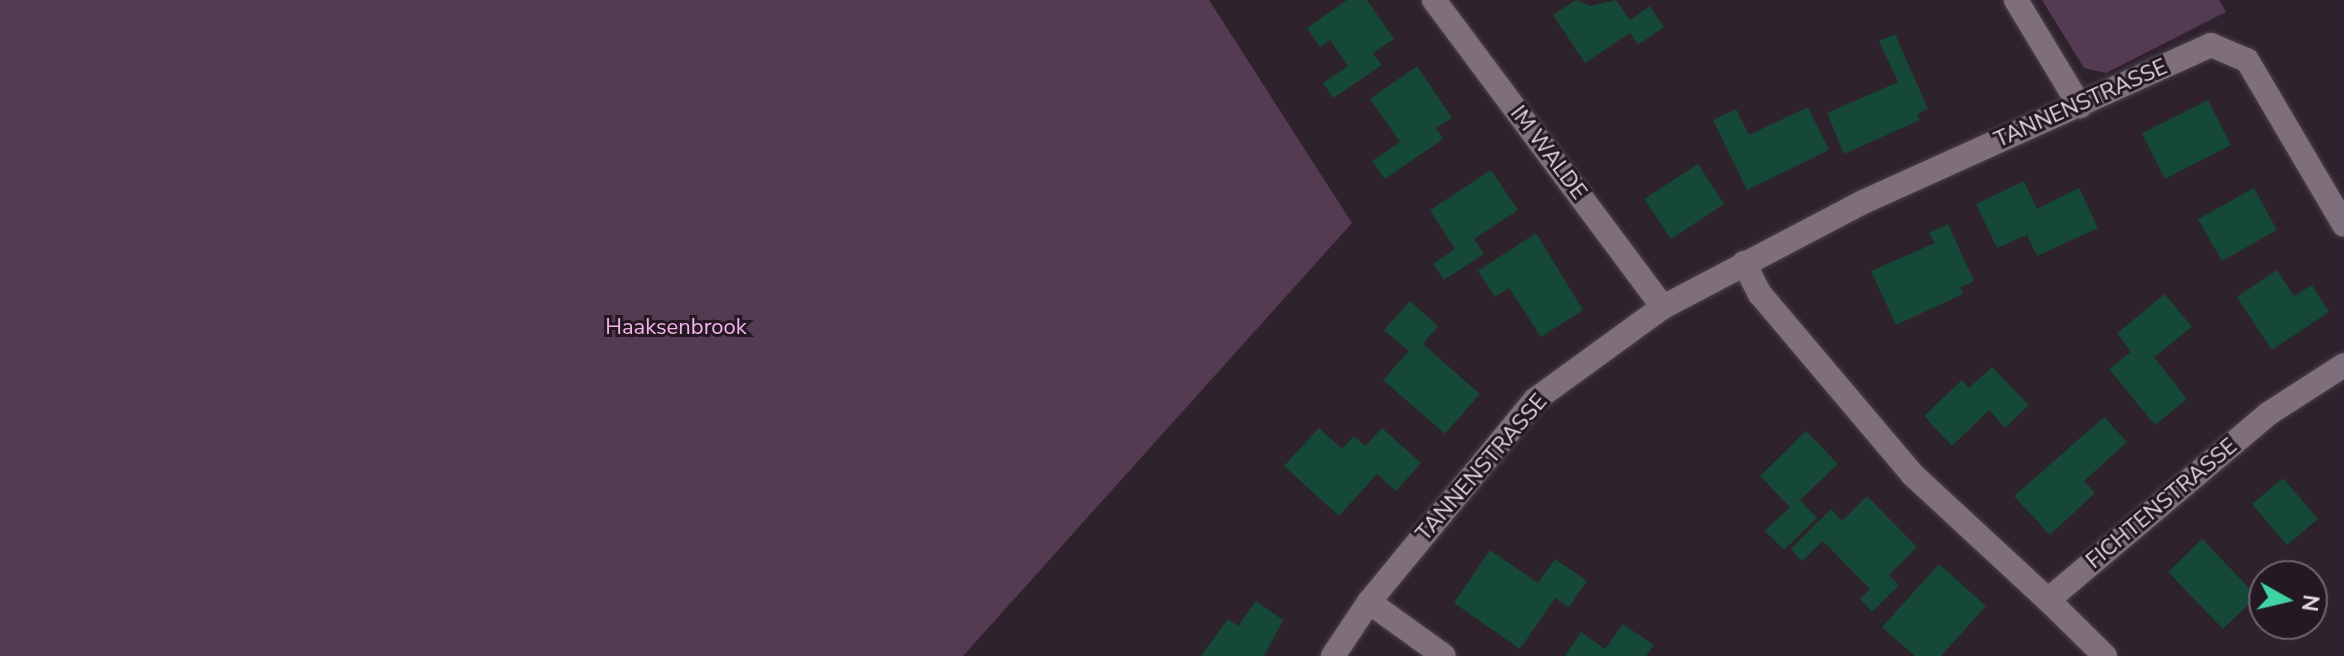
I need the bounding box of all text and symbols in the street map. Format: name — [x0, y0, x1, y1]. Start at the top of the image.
street label: TANNENSTRASSE — [1991, 54, 2171, 154]
street label: IM WALDE — [1504, 101, 1592, 205]
park label: Haaksenbrook — [605, 315, 747, 341]
street label: TANNENSTRASSE — [1411, 389, 1553, 547]
street label: FICHTENSTRASSE — [2081, 433, 2243, 575]
north arrow — [2248, 560, 2328, 640]
text: N — [2294, 593, 2326, 613]

